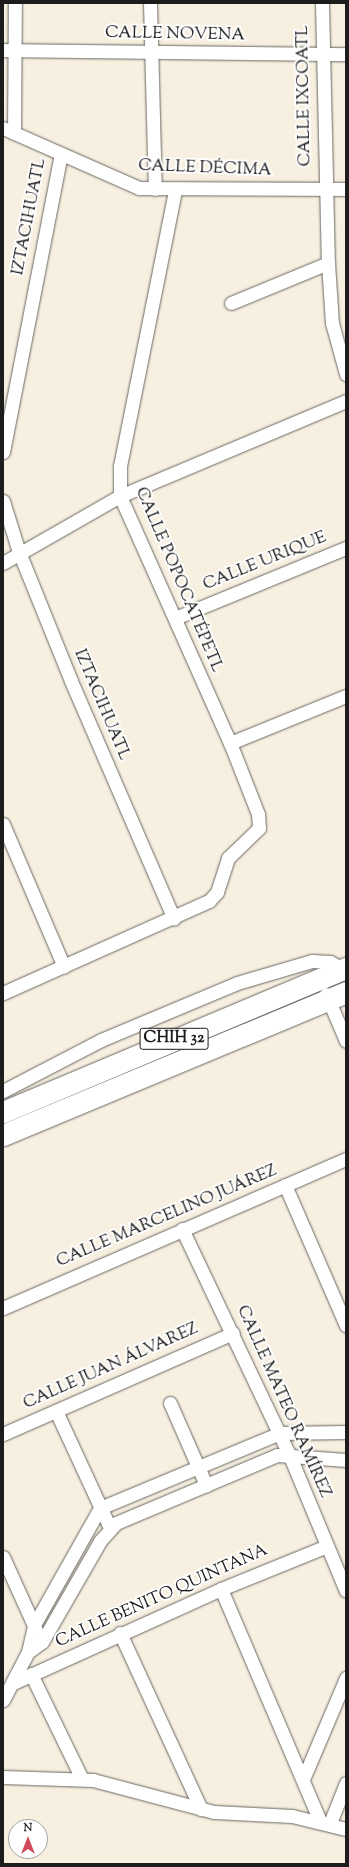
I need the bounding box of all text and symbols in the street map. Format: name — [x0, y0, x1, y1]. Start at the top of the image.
street label: CALLE NOVENA — [105, 24, 245, 46]
street label: CALLE IXCOATL — [294, 25, 316, 167]
street label: CALLE DÉCIMA — [138, 156, 272, 182]
street label: IZTACIHUATL — [9, 157, 51, 277]
street label: CALLE POPOCATÉPETL — [130, 484, 226, 676]
street label: CALLE URIQUE — [200, 528, 330, 596]
street label: IZTACIHUATL — [68, 646, 134, 764]
road number: CHIH 32 — [139, 1025, 209, 1053]
street label: CALLE MARCELINO JUÁREZ — [54, 1161, 280, 1273]
street label: CALLE MATEO RAMÍREZ — [231, 1303, 335, 1501]
street label: CALLE JUAN ÁLVAREZ — [20, 1319, 202, 1415]
street label: CALLE BENITO QUINTANA — [53, 1541, 271, 1653]
north arrow — [8, 1819, 48, 1859]
text: N — [24, 1820, 32, 1836]

